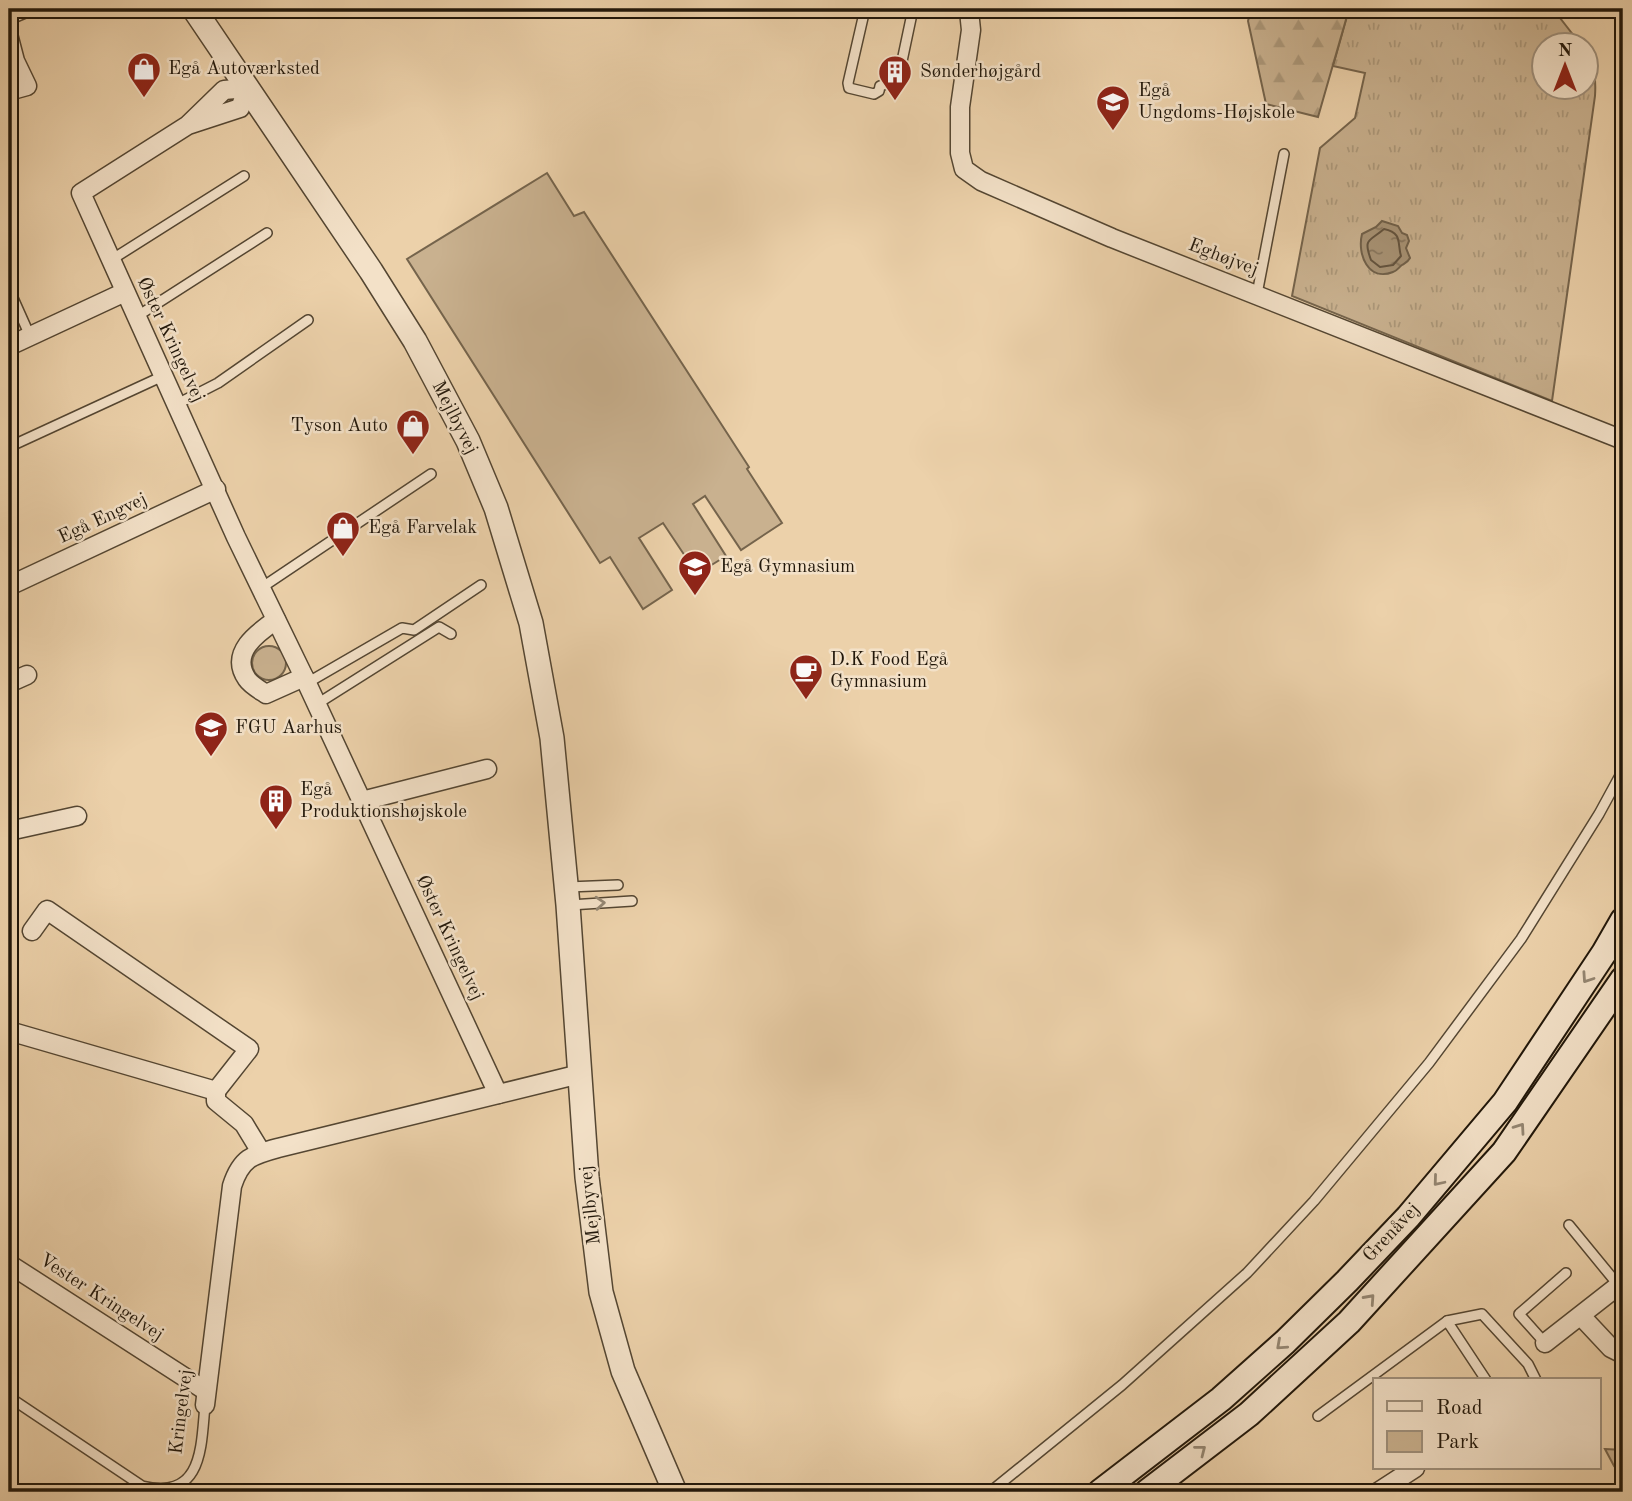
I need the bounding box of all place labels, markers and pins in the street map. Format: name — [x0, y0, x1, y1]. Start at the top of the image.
shop icon: Egå Autoværksted — [125, 50, 163, 99]
building icon: Sønderhøjgård — [876, 53, 914, 102]
place label: Egå Autoværksted — [168, 60, 320, 79]
place label: Sønderhøjgård — [920, 63, 1041, 82]
place label: Egå Ungdoms-Højskole — [1138, 82, 1295, 123]
school or university icon: Egå Ungdoms-Højskole — [1094, 83, 1132, 132]
shop icon: Tyson Auto — [394, 407, 432, 456]
place label: Tyson Auto — [290, 417, 388, 436]
shop icon: Egå Farvelak — [324, 509, 362, 558]
place label: Egå Farvelak — [368, 519, 477, 538]
school or university icon: Egå Gymnasium — [676, 548, 714, 597]
place label: Egå Gymnasium — [720, 558, 855, 577]
place label: D.K Food Egå Gymnasium — [830, 651, 949, 692]
cafe icon: D.K Food Egå Gymnasium — [787, 652, 825, 701]
school or university icon: FGU Aarhus — [192, 709, 230, 758]
place label: FGU Aarhus — [235, 719, 342, 738]
place label: Egå Produktionshøjskole — [300, 781, 467, 822]
building icon: Egå Produktionshøjskole — [257, 782, 295, 831]

